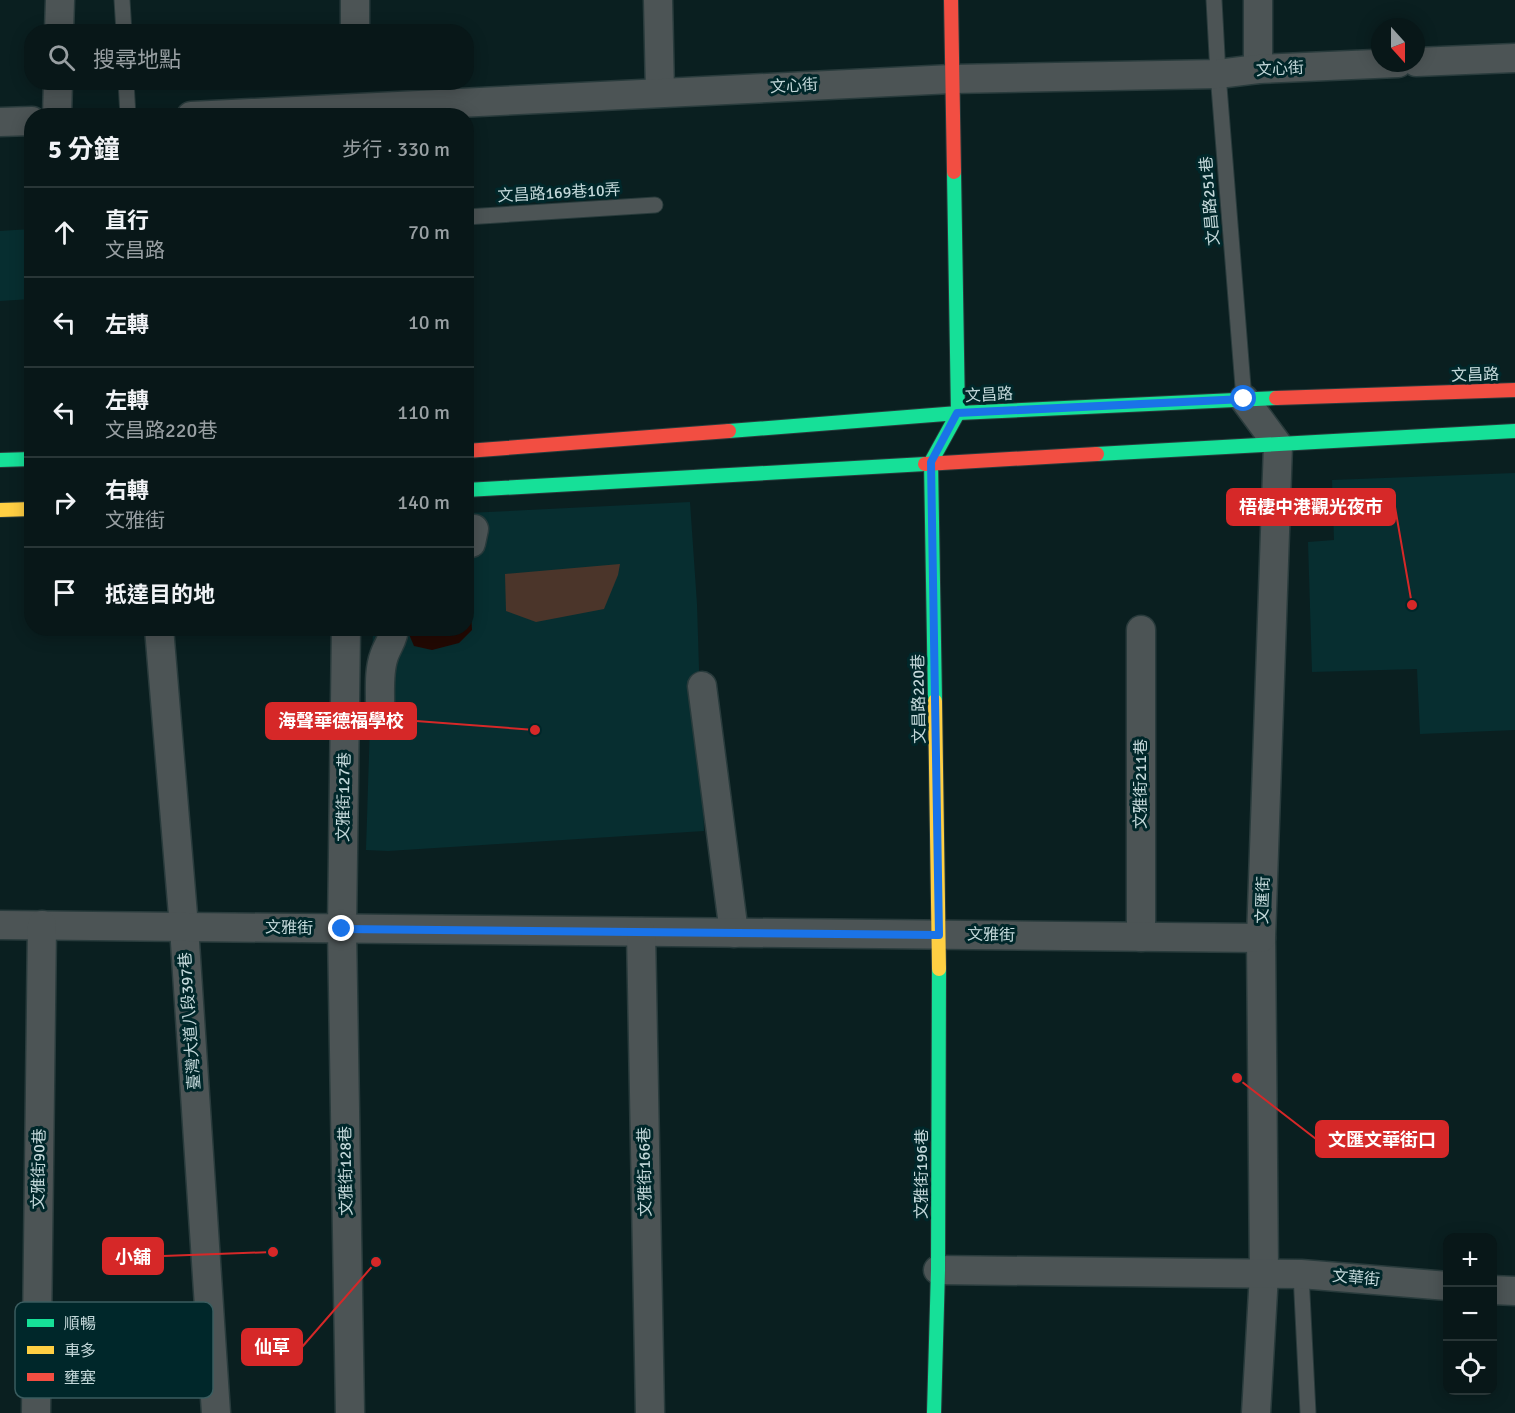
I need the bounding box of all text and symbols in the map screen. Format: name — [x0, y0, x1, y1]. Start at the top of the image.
north arrow — [1371, 18, 1425, 72]
search box — [24, 24, 474, 90]
icon: search — [45, 41, 78, 74]
text: 搜尋地點 — [93, 46, 181, 73]
street label: 文心街 — [1256, 58, 1304, 80]
street label: 文心街 — [770, 75, 818, 97]
text: 5 分鐘 — [48, 134, 120, 166]
text: 步行 · 330 m — [342, 137, 450, 162]
street label: 文昌路251巷 — [1196, 155, 1224, 247]
street label: 文昌路169巷10弄 — [497, 180, 621, 206]
text: 直行 — [105, 207, 149, 234]
icon: ahead — [48, 216, 81, 249]
text: 70 m — [408, 220, 450, 245]
text: 文昌路 — [105, 238, 165, 263]
icon: left — [48, 306, 81, 339]
text: 10 m — [408, 310, 450, 335]
text: 左轉 — [105, 311, 149, 338]
street label: 文昌路 — [1451, 364, 1499, 386]
street label: 文昌路 — [965, 384, 1013, 406]
route start — [1230, 385, 1256, 411]
text: 左轉 — [105, 387, 149, 414]
icon: left — [48, 396, 81, 429]
text: 110 m — [397, 400, 450, 425]
text: 文昌路220巷 — [105, 418, 217, 443]
text: 右轉 — [105, 477, 149, 504]
icon: right — [48, 486, 81, 519]
callout: 梧棲中港觀光夜市 — [1227, 489, 1395, 525]
text: 140 m — [397, 490, 450, 515]
text: 梧棲中港觀光夜市 — [1239, 496, 1383, 518]
text: 文雅街 — [105, 508, 165, 533]
icon: arrive — [48, 576, 81, 609]
text: 抵達目的地 — [105, 581, 215, 608]
street label: 文昌路220巷 — [908, 654, 930, 744]
callout: 海聲華德福學校 — [266, 703, 416, 739]
text: 海聲華德福學校 — [278, 710, 404, 732]
street label: 文雅街211巷 — [1131, 739, 1151, 829]
street label: 文雅街127巷 — [333, 752, 355, 842]
street label: 文匯街 — [1252, 876, 1274, 924]
route end — [328, 915, 354, 941]
street label: 文雅街 — [265, 918, 313, 938]
street label: 文雅街 — [967, 925, 1015, 945]
street label: 臺灣大道八段397巷 — [175, 952, 205, 1090]
callout: 文匯文華街口 — [1316, 1121, 1448, 1157]
street label: 文雅街128巷 — [335, 1126, 357, 1216]
street label: 文雅街166巷 — [634, 1127, 656, 1217]
street label: 文雅街90巷 — [28, 1128, 50, 1210]
street label: 文雅街196巷 — [912, 1129, 932, 1219]
text: 文匯文華街口 — [1328, 1129, 1436, 1151]
map controls — [1443, 1233, 1497, 1395]
button: + — [1443, 1233, 1497, 1287]
callout: 小舖 — [103, 1238, 163, 1274]
text: 小舖 — [115, 1246, 151, 1268]
street label: 文華街 — [1331, 1266, 1381, 1290]
button: − — [1443, 1287, 1497, 1341]
legend — [15, 1302, 213, 1398]
text: 順暢 — [64, 1314, 96, 1334]
callout: 仙草 — [242, 1329, 302, 1365]
text: 仙草 — [254, 1336, 290, 1358]
text: 車多 — [64, 1341, 96, 1361]
button: locate — [1443, 1341, 1497, 1395]
text: 壅塞 — [64, 1368, 96, 1388]

